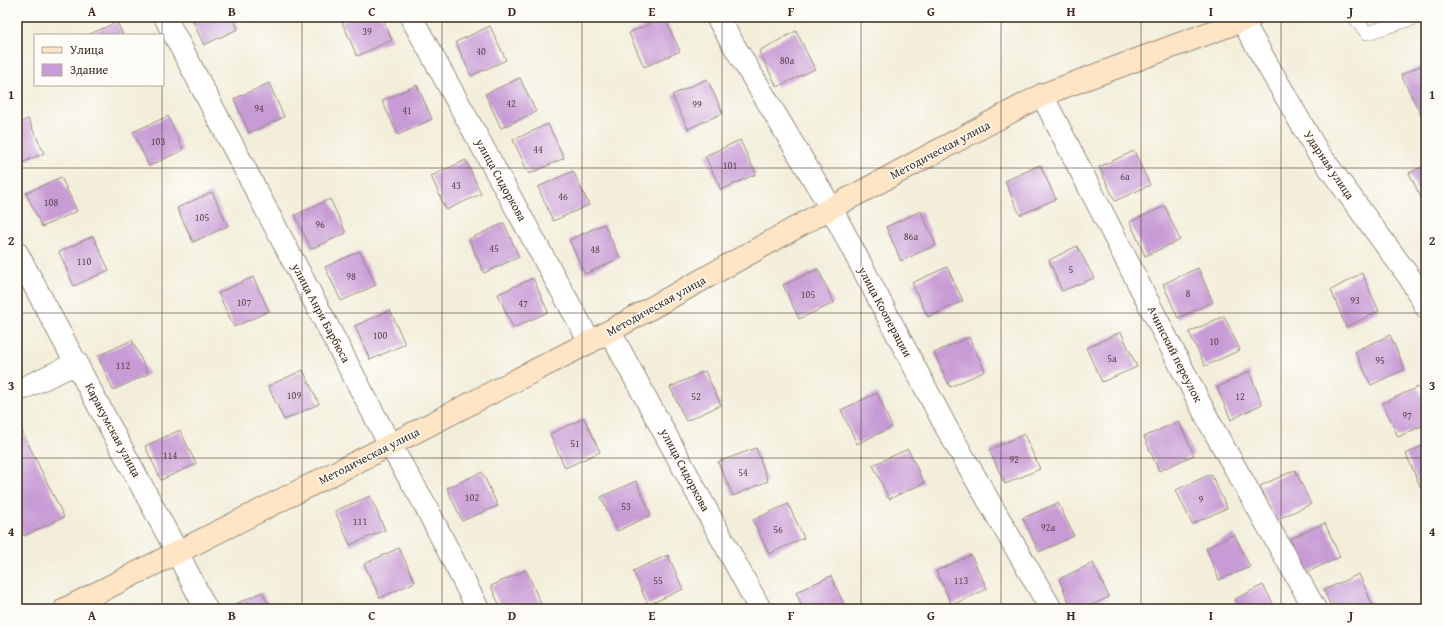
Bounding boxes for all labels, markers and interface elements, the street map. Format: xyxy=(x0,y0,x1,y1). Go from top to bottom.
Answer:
text: A xyxy=(88,2,97,21)
text: B xyxy=(228,2,236,21)
text: C xyxy=(368,2,376,21)
text: D xyxy=(508,2,516,21)
text: E xyxy=(649,2,656,21)
text: F xyxy=(788,2,795,21)
text: G xyxy=(927,2,935,21)
text: H xyxy=(1066,2,1076,21)
text: I xyxy=(1209,2,1213,21)
text: J xyxy=(1347,2,1354,21)
house number: 39 xyxy=(362,24,372,39)
legend xyxy=(34,34,164,86)
text: Улица xyxy=(70,41,104,58)
house number: 40 xyxy=(476,44,486,59)
house number: 80а xyxy=(780,53,794,68)
text: Здание xyxy=(70,61,109,78)
text: 1 xyxy=(8,85,14,104)
text: 1 xyxy=(1429,85,1435,104)
house number: 42 xyxy=(506,96,516,111)
house number: 99 xyxy=(692,97,702,112)
house number: 94 xyxy=(254,101,264,116)
house number: 41 xyxy=(402,103,412,118)
street label: Методическая улица xyxy=(887,116,993,183)
street label: Ударная улица xyxy=(1300,127,1359,203)
house number: 103 xyxy=(151,134,165,149)
street label: улица Сидоркова xyxy=(471,135,531,224)
house number: 44 xyxy=(533,142,543,157)
house number: 101 xyxy=(723,158,737,173)
house number: 6а xyxy=(1120,169,1130,184)
house number: 43 xyxy=(451,178,461,193)
house number: 46 xyxy=(558,189,568,204)
house number: 108 xyxy=(44,195,58,210)
house number: 105 xyxy=(195,210,209,225)
house number: 96 xyxy=(315,217,325,232)
house number: 86а xyxy=(904,229,918,244)
text: 2 xyxy=(8,231,15,250)
text: 2 xyxy=(1429,231,1436,250)
house number: 45 xyxy=(489,241,499,256)
house number: 48 xyxy=(590,242,600,257)
house number: 110 xyxy=(77,254,91,269)
street label: улица Анри Барбюса xyxy=(288,259,355,366)
house number: 5 xyxy=(1069,262,1074,277)
street label: улица Кооперации xyxy=(854,263,917,360)
house number: 98 xyxy=(346,269,356,284)
street label: Методическая улица xyxy=(603,271,709,340)
house number: 8 xyxy=(1186,286,1191,301)
house number: 105 xyxy=(801,287,815,302)
house number: 93 xyxy=(1350,293,1360,308)
house number: 107 xyxy=(237,295,251,310)
house number: 47 xyxy=(518,296,528,311)
street label: Ачинский переулок xyxy=(1144,303,1207,405)
house number: 100 xyxy=(373,328,387,343)
house number: 10 xyxy=(1209,334,1219,349)
house number: 5а xyxy=(1107,351,1117,366)
house number: 95 xyxy=(1375,353,1385,368)
house number: 112 xyxy=(116,358,130,373)
text: 3 xyxy=(8,376,14,395)
text: 3 xyxy=(1429,376,1435,395)
street label: Каракумская улица xyxy=(81,380,146,480)
house number: 109 xyxy=(287,388,301,403)
house number: 52 xyxy=(691,389,701,404)
house number: 12 xyxy=(1235,389,1245,404)
house number: 97 xyxy=(1402,408,1412,423)
street label: Методическая улица xyxy=(315,423,422,488)
street label: улица Сидоркова xyxy=(656,424,715,515)
house number: 51 xyxy=(570,436,580,451)
house number: 114 xyxy=(163,448,177,463)
house number: 92 xyxy=(1009,452,1019,467)
house number: 54 xyxy=(738,465,748,480)
house number: 102 xyxy=(465,490,479,505)
house number: 9 xyxy=(1199,492,1204,507)
house number: 53 xyxy=(621,499,631,514)
house number: 111 xyxy=(353,514,367,529)
house number: 92а xyxy=(1041,520,1055,535)
text: 4 xyxy=(8,522,15,541)
house number: 56 xyxy=(773,522,783,537)
text: 4 xyxy=(1429,522,1436,541)
house number: 55 xyxy=(653,573,663,588)
house number: 113 xyxy=(954,573,968,588)
text: A xyxy=(88,606,97,625)
text: B xyxy=(228,606,236,625)
text: C xyxy=(368,606,376,625)
text: D xyxy=(508,606,516,625)
text: E xyxy=(649,606,656,625)
text: F xyxy=(788,606,795,625)
text: G xyxy=(927,606,935,625)
text: H xyxy=(1066,606,1076,625)
text: I xyxy=(1209,606,1213,625)
text: J xyxy=(1347,606,1354,625)

